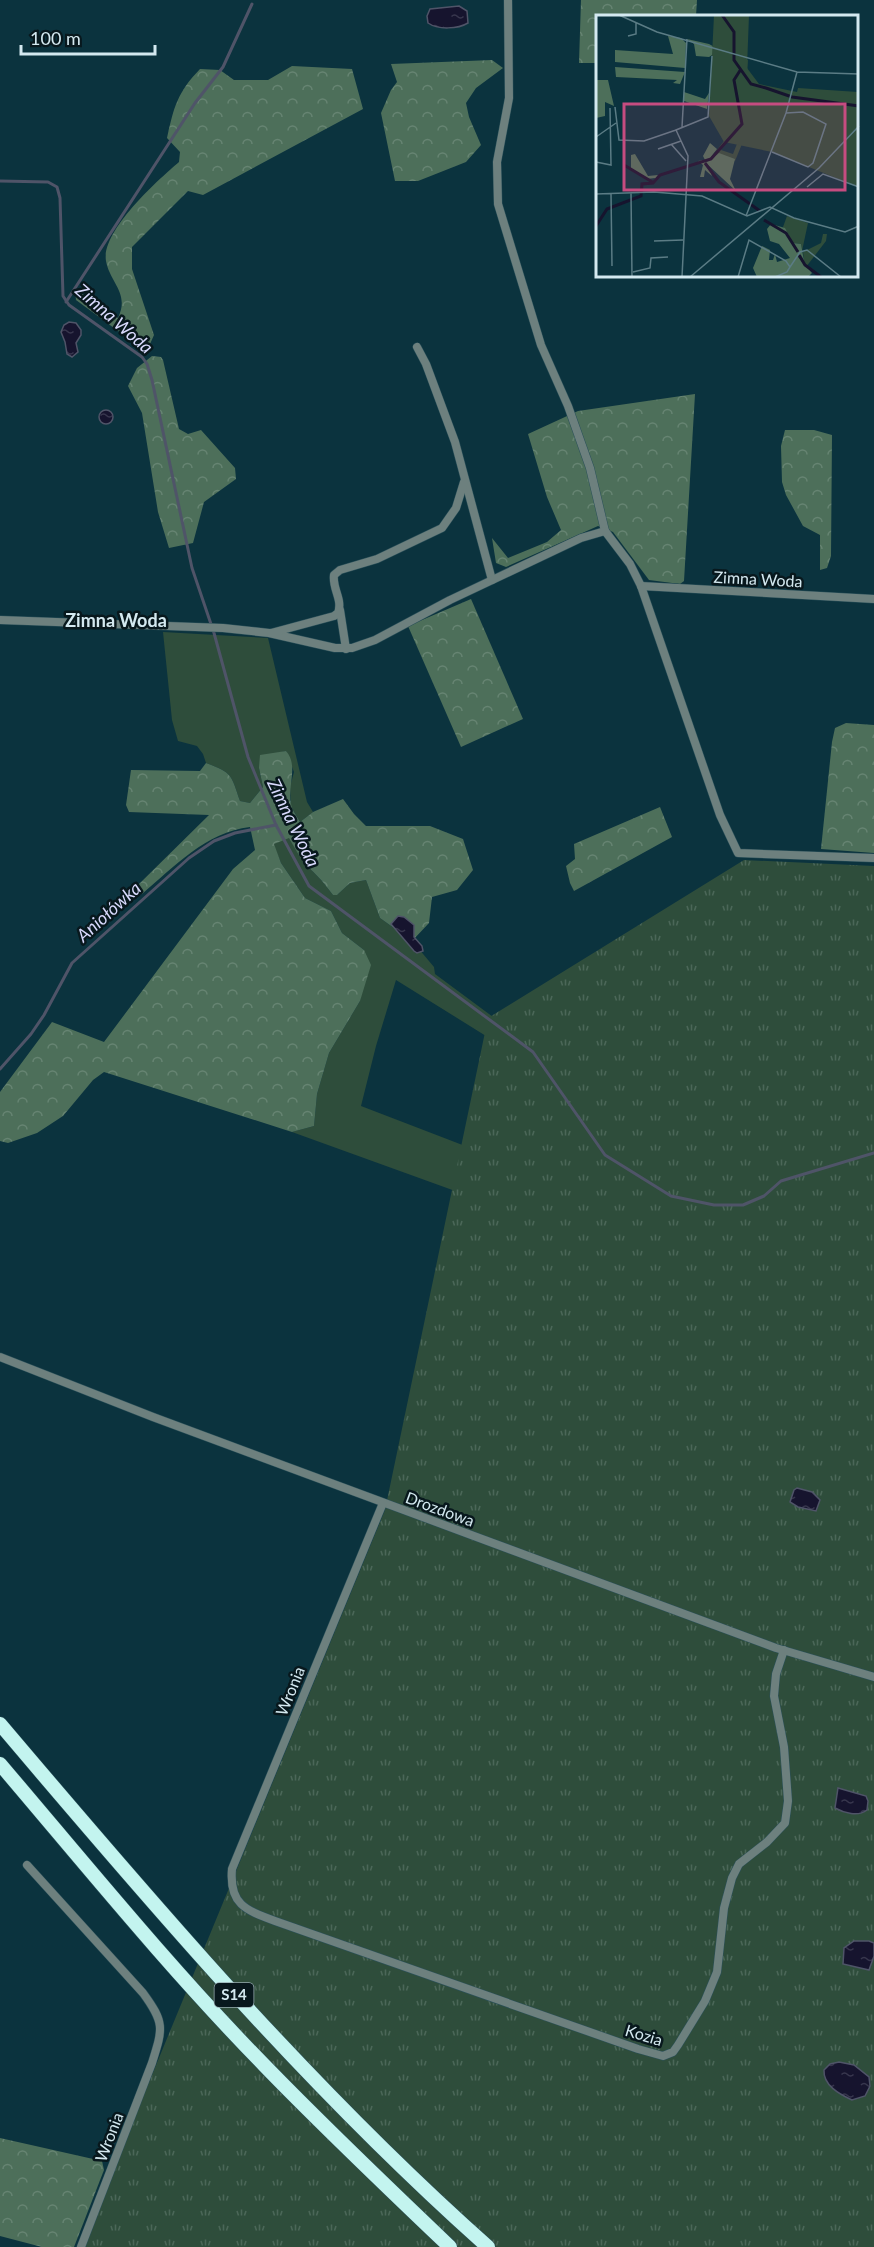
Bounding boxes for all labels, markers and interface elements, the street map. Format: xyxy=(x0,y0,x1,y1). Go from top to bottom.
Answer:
inset map xyxy=(596,15,859,278)
scale bar xyxy=(21,18,154,56)
text: 100 m xyxy=(30,27,81,49)
water label: Zimna Woda xyxy=(71,278,158,358)
street label: Zimna Woda xyxy=(713,567,803,590)
district label: Zimna Woda xyxy=(65,609,167,631)
water label: Zimna Woda xyxy=(263,774,325,870)
water label: Aniołówka xyxy=(71,877,145,947)
street label: Drozdowa xyxy=(403,1487,477,1530)
street label: Wronia xyxy=(271,1664,308,1718)
road number: S14 xyxy=(214,1983,254,2007)
street label: Kozia xyxy=(623,2020,665,2049)
street label: Wronia xyxy=(90,2110,127,2164)

